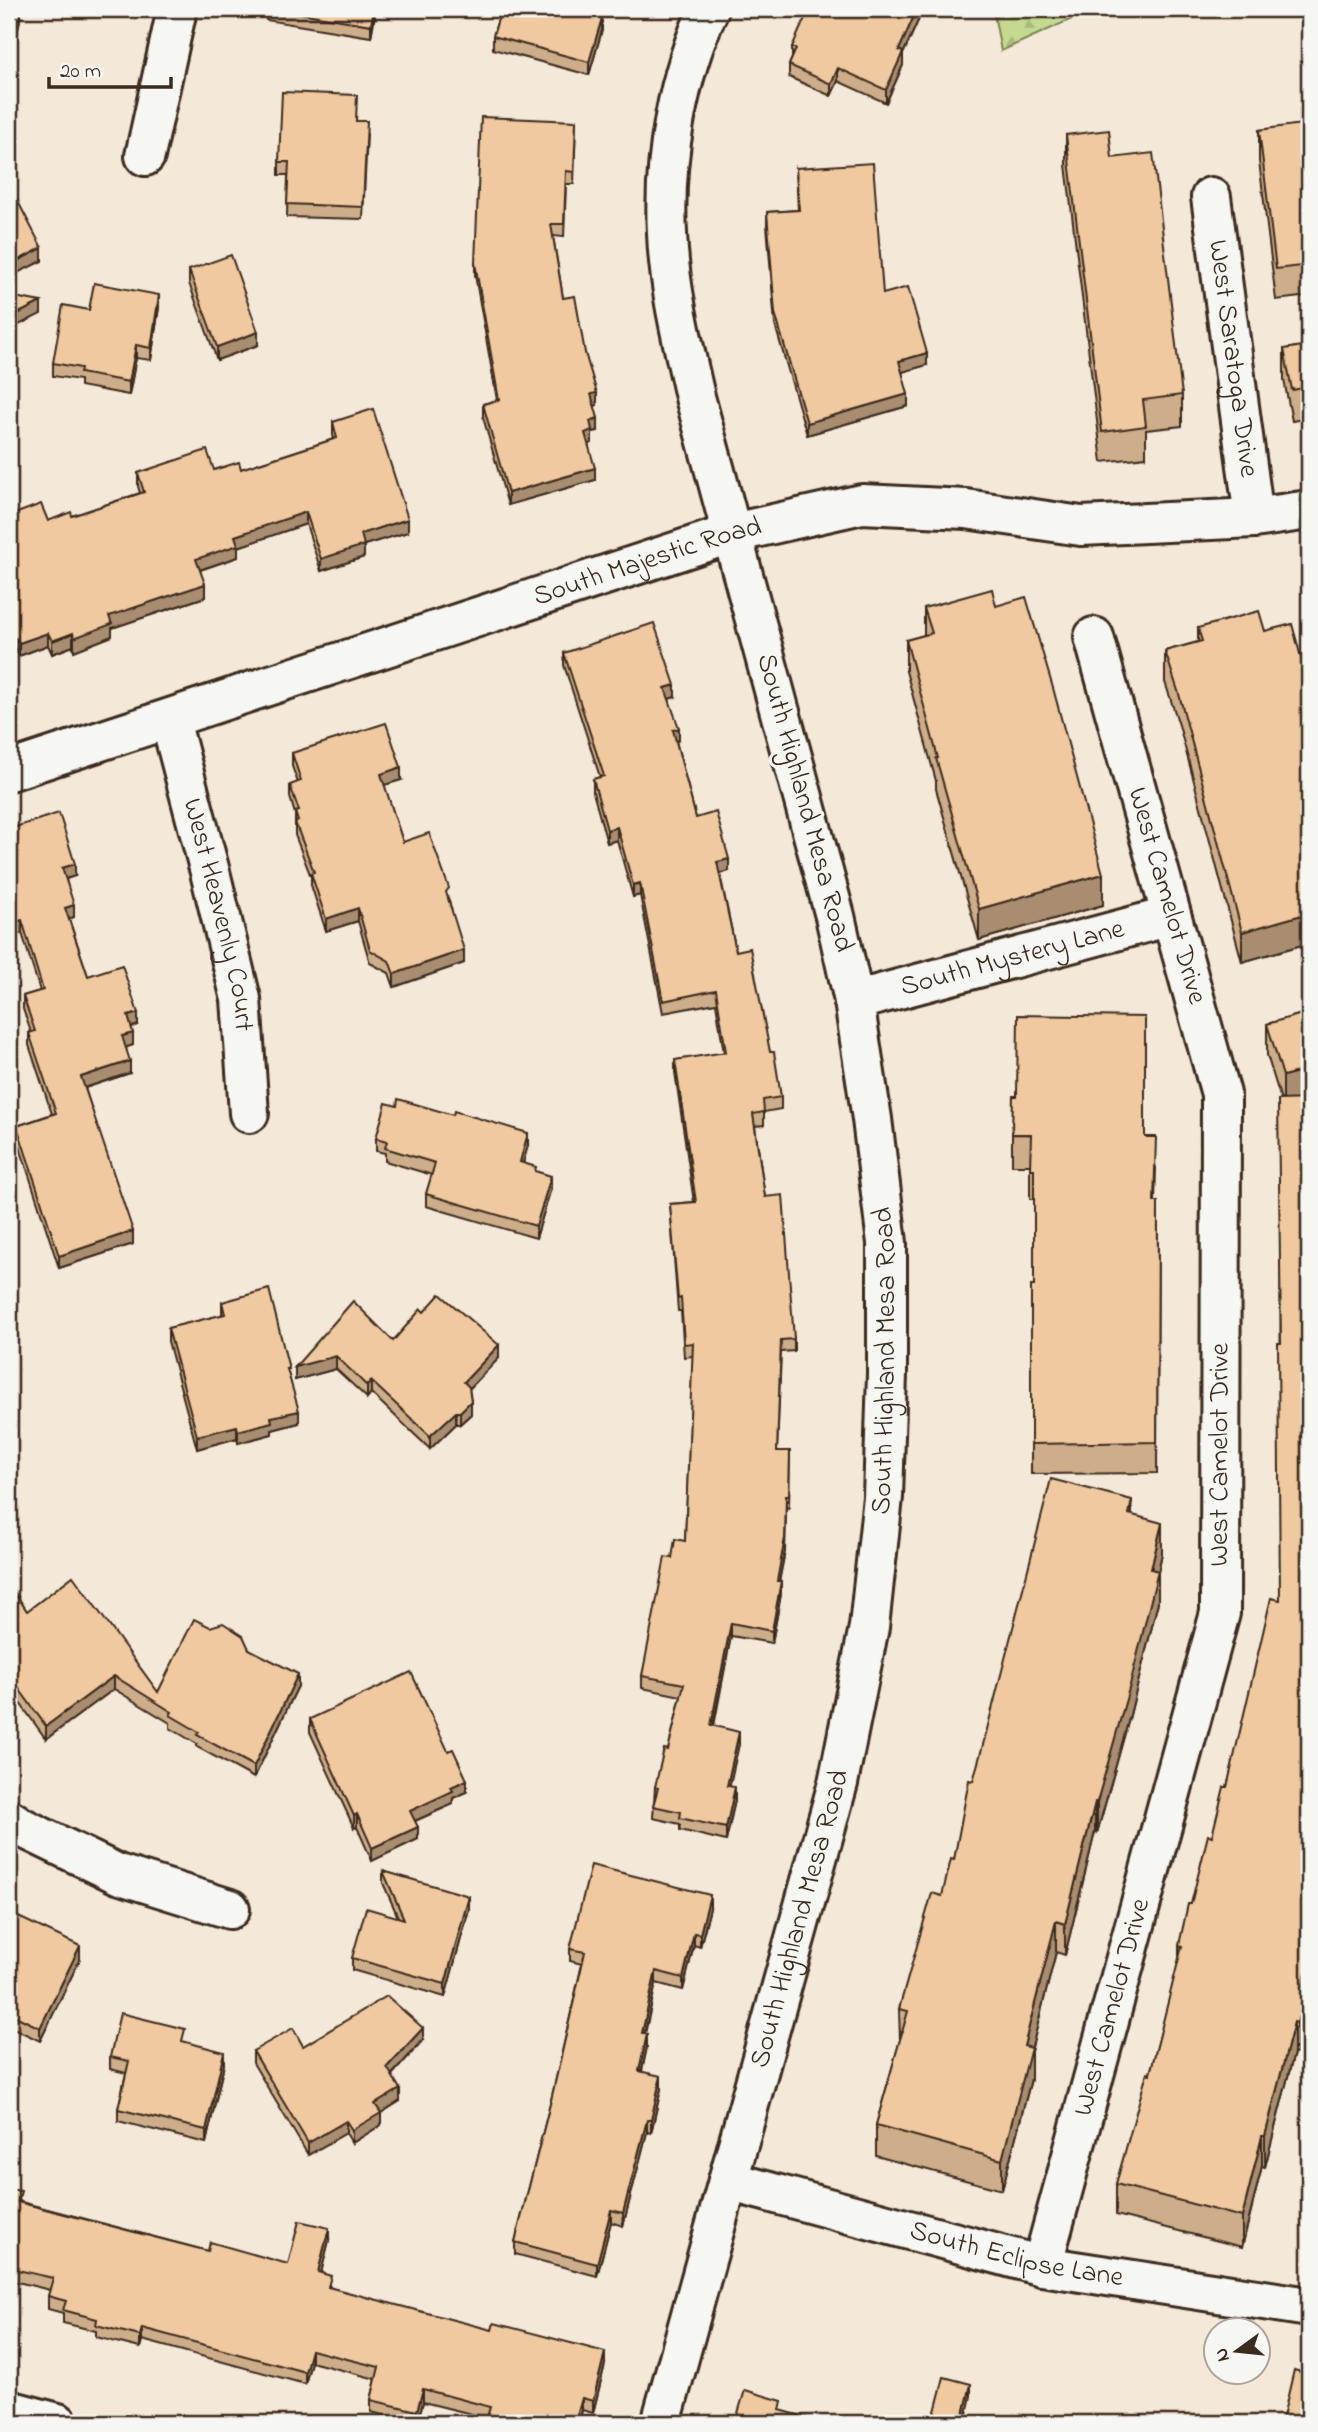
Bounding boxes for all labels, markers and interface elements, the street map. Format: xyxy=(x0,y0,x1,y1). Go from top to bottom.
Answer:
scale bar xyxy=(49,46,172,90)
text: 20 m xyxy=(60,57,101,87)
street label: West Saratoga Drive xyxy=(1196,237,1269,480)
street label: South Majestic Road xyxy=(528,507,766,618)
street label: South Highland Mesa Road xyxy=(744,649,864,957)
street label: West Camelot Drive xyxy=(1115,783,1217,1010)
street label: West Heavenly Court xyxy=(171,794,264,1033)
street label: South Mystery Lane xyxy=(896,909,1129,1008)
street label: South Highland Mesa Road xyxy=(861,1205,908,1517)
street label: West Camelot Drive xyxy=(1200,1342,1241,1567)
street label: South Highland Mesa Road xyxy=(740,1766,861,2073)
street label: West Camelot Drive xyxy=(1063,1894,1162,2121)
street label: South Eclipse Lane xyxy=(905,2211,1126,2299)
north arrow xyxy=(1202,2316,1272,2386)
text: N xyxy=(1208,2345,1238,2364)

